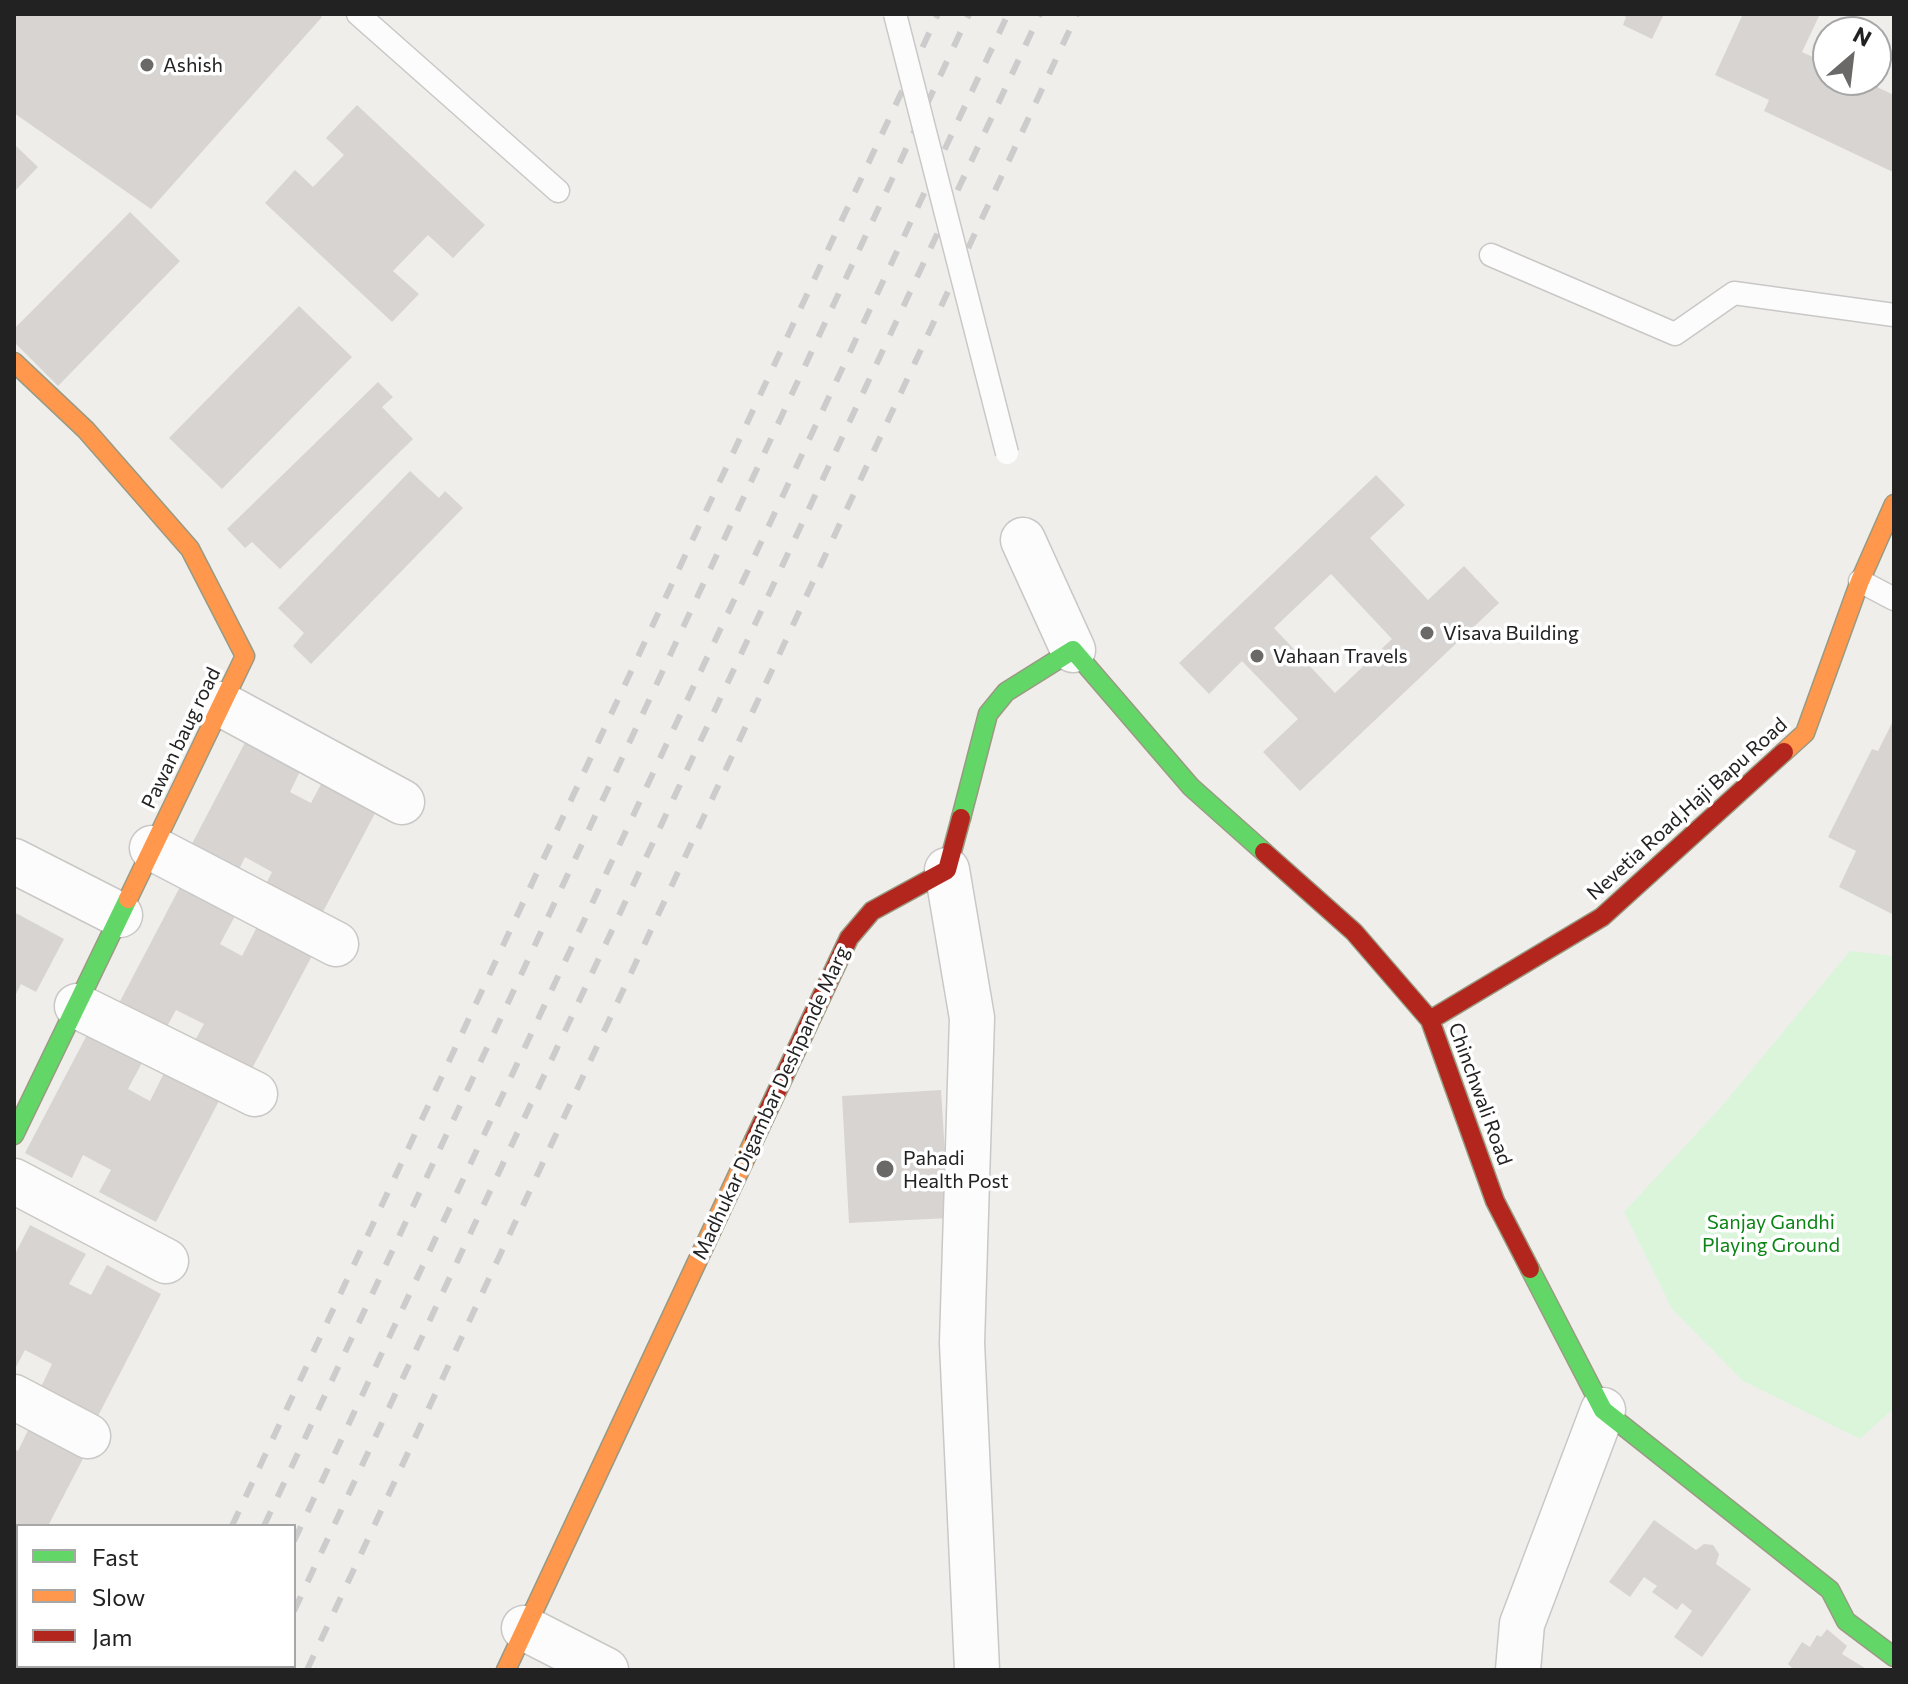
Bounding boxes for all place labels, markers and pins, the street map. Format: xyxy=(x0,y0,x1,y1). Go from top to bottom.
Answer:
place label: Ashish xyxy=(163,53,223,77)
marker: Ashish xyxy=(138,56,156,74)
place label: Visava Building xyxy=(1443,621,1579,645)
marker: Visava Building xyxy=(1418,624,1436,642)
place label: Vahaan Travels xyxy=(1273,644,1408,668)
marker: Vahaan Travels xyxy=(1248,647,1266,665)
place label: Pahadi Health Post xyxy=(903,1146,1009,1193)
marker: Pahadi Health Post xyxy=(874,1158,896,1180)

